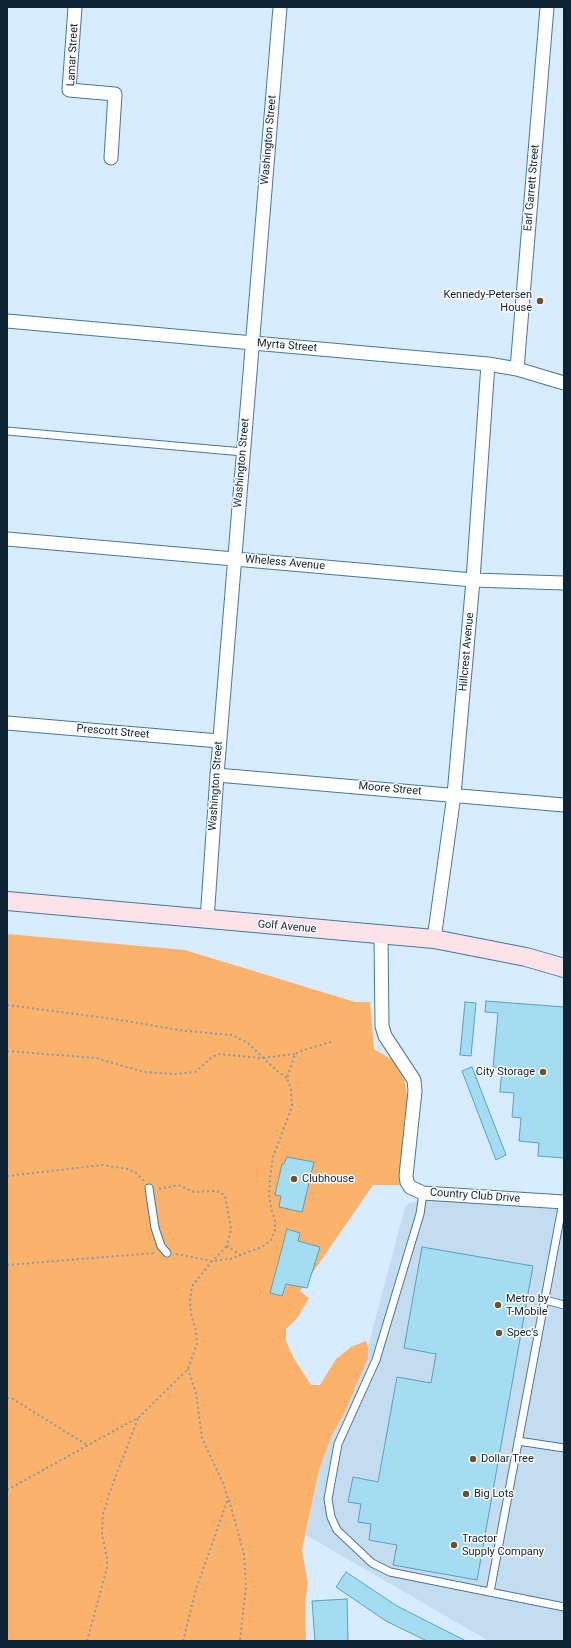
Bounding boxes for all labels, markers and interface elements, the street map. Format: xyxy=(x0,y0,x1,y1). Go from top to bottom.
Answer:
street label: Lamar Street xyxy=(65,23,81,87)
street label: Washington Street xyxy=(259,95,279,185)
street label: Earl Garrett Street xyxy=(522,144,542,232)
place label: Kennedy-Petersen House xyxy=(444,288,532,314)
marker: Kennedy-Petersen House xyxy=(535,296,545,306)
street label: Myrta Street xyxy=(256,337,318,355)
street label: Washington Street xyxy=(232,418,252,508)
street label: Wheless Avenue xyxy=(244,553,326,573)
street label: Hillcrest Avenue xyxy=(457,612,477,692)
street label: Prescott Street xyxy=(76,722,150,742)
street label: Washington Street xyxy=(206,741,226,831)
street label: Moore Street xyxy=(358,780,422,798)
street label: Golf Avenue xyxy=(257,918,317,936)
place label: City Storage xyxy=(476,1065,535,1079)
marker: City Storage xyxy=(538,1067,548,1077)
place label: Clubhouse xyxy=(302,1172,354,1186)
marker: Clubhouse xyxy=(289,1174,299,1184)
street label: Country Club Drive xyxy=(429,1186,521,1206)
place label: Metro by T-Mobile xyxy=(506,1292,549,1318)
marker: Metro by T-Mobile xyxy=(493,1300,503,1310)
place label: Spec's xyxy=(507,1326,538,1340)
marker: Spec's xyxy=(494,1328,504,1338)
place label: Dollar Tree xyxy=(481,1452,534,1466)
marker: Dollar Tree xyxy=(468,1454,478,1464)
place label: Big Lots xyxy=(474,1487,514,1501)
marker: Big Lots xyxy=(461,1489,471,1499)
place label: Tractor Supply Company xyxy=(462,1532,544,1558)
marker: Tractor Supply Company xyxy=(449,1540,459,1550)

